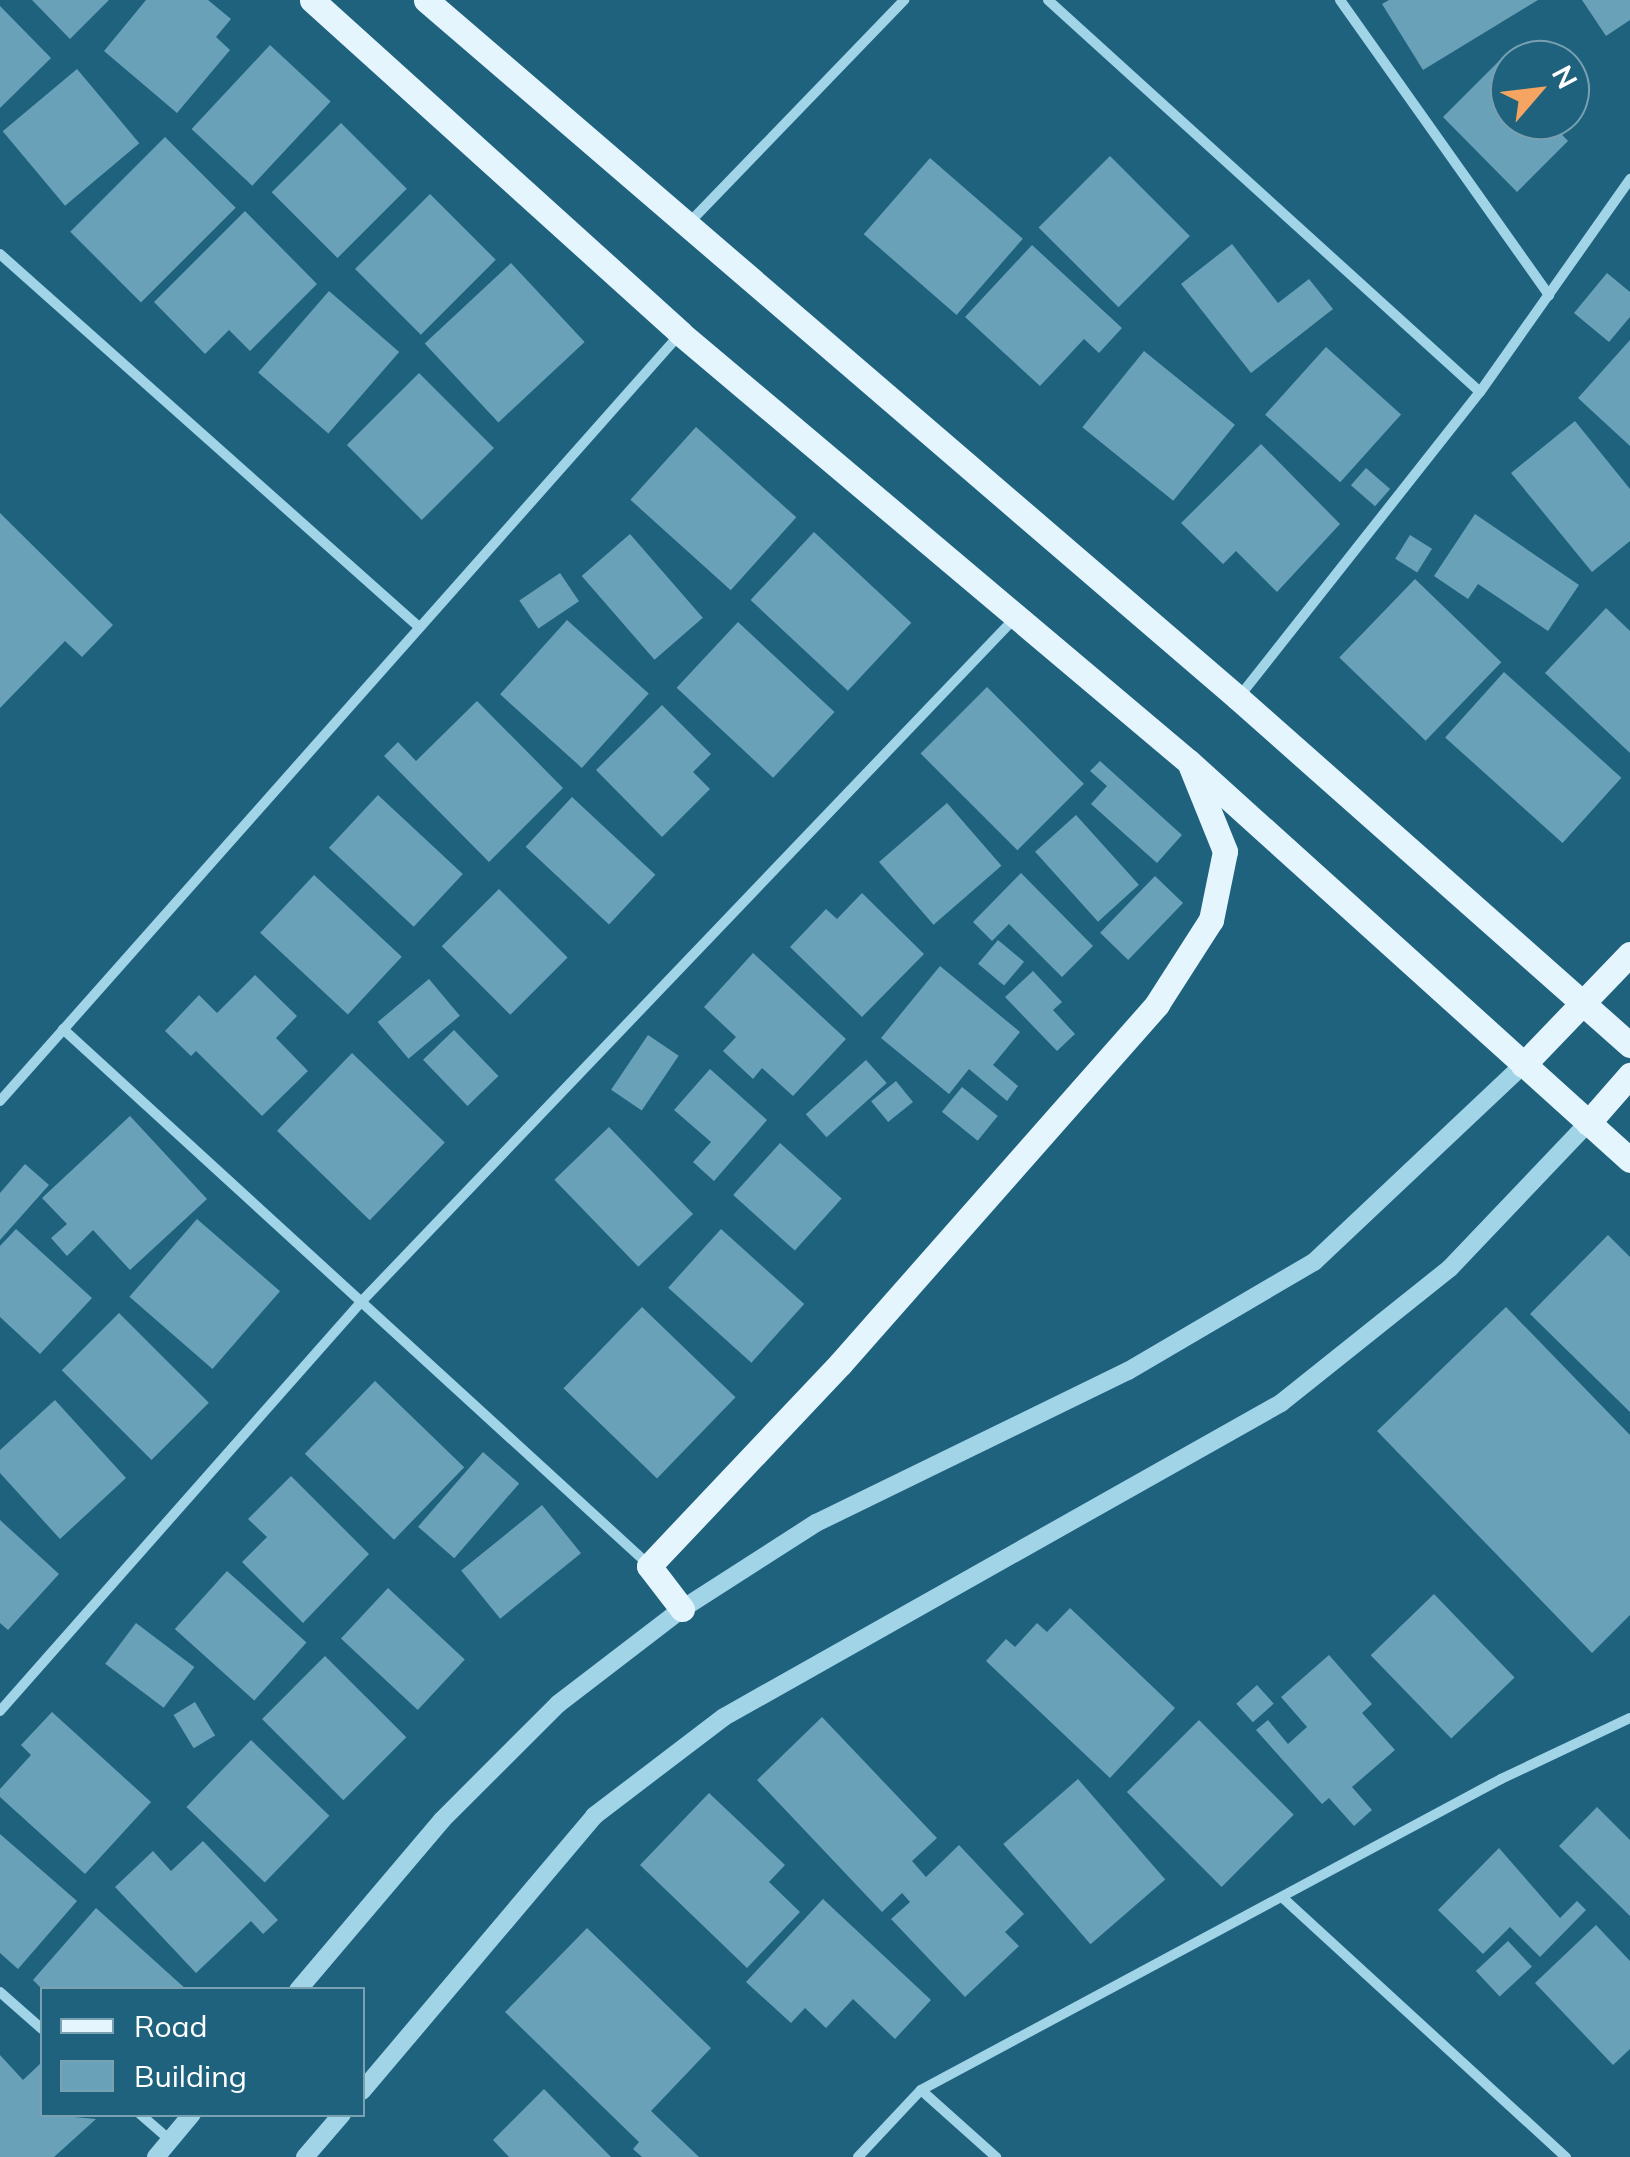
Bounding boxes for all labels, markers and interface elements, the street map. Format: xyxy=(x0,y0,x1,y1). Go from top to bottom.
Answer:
north arrow xyxy=(1490,40,1590,140)
text: N xyxy=(1545,59,1586,94)
legend xyxy=(40,1987,365,2117)
text: Road xyxy=(134,2007,208,2045)
text: Building xyxy=(134,2057,247,2095)

